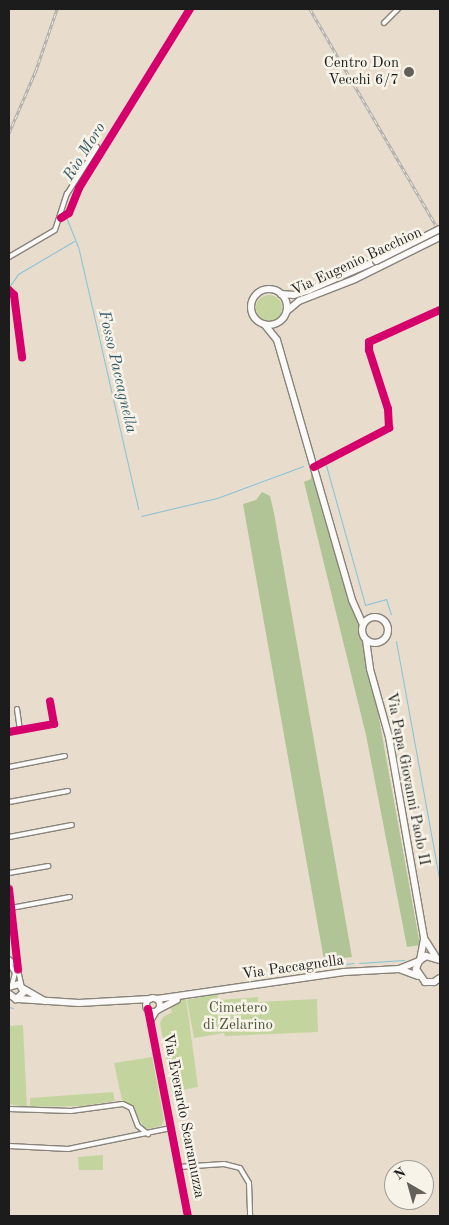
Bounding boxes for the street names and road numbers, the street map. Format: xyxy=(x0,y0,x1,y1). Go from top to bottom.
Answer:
street label: Via Eugenio Bacchion xyxy=(289,224,425,300)
street label: Via Papa Giovanni Paolo II xyxy=(381,691,433,867)
street label: Via Paccagnella xyxy=(241,952,345,984)
street label: Via Everardo Scaramuzza xyxy=(158,1032,208,1200)

